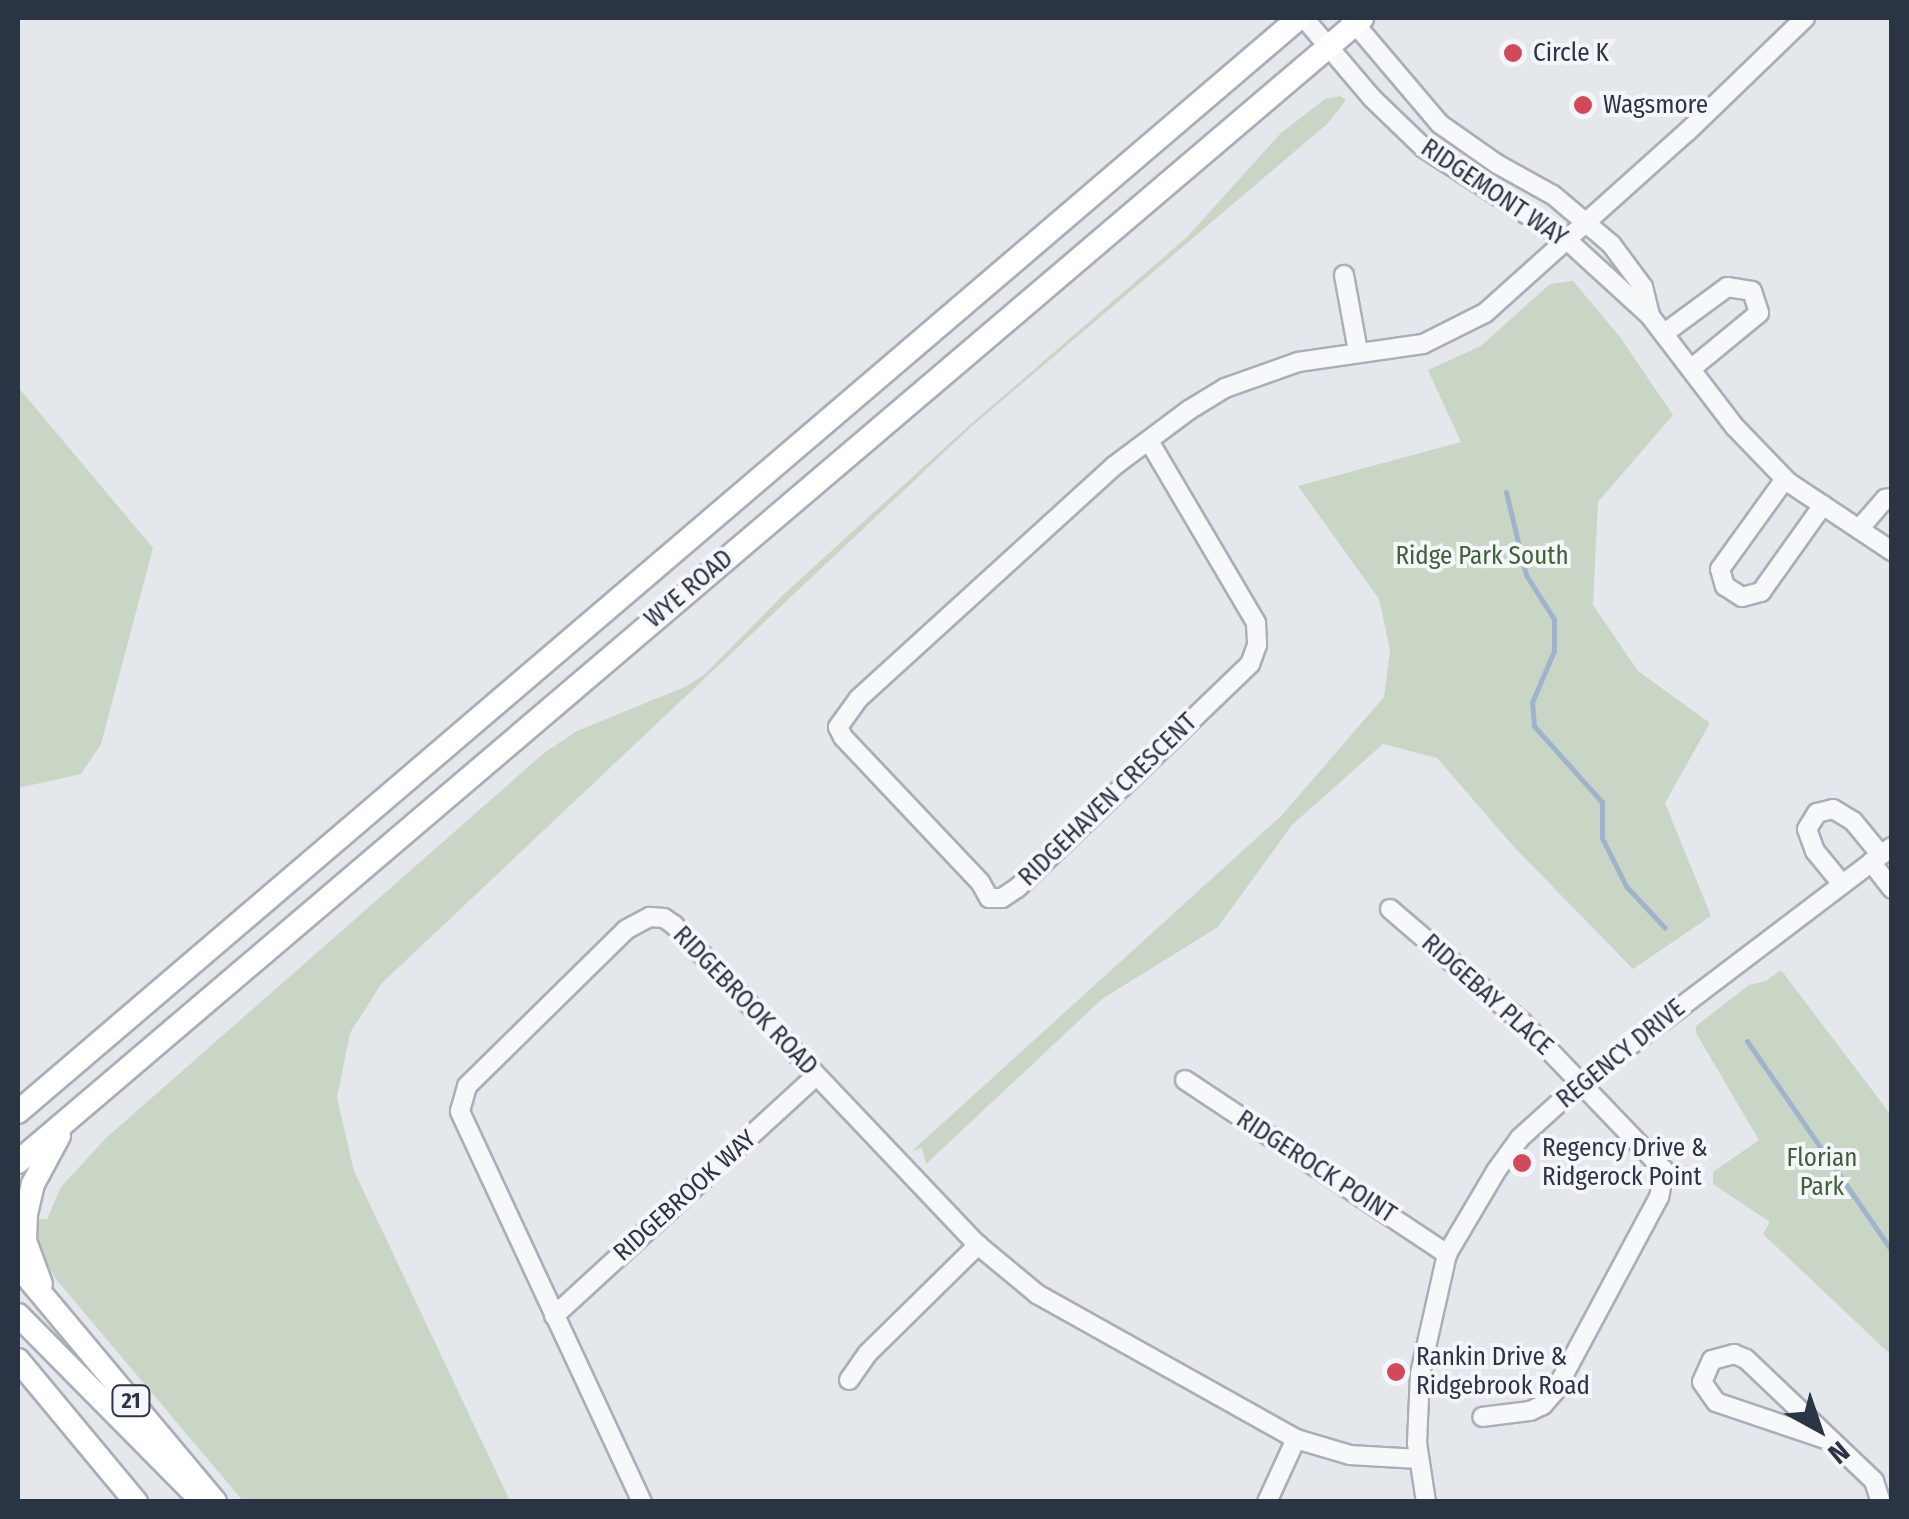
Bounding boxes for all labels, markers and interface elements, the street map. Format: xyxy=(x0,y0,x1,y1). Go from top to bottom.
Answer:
place label: Circle K xyxy=(1533,38,1609,68)
marker: Circle K xyxy=(1502,42,1524,64)
place label: Wagsmore xyxy=(1603,90,1708,120)
marker: Wagsmore xyxy=(1572,94,1594,116)
street label: RIDGEMONT WAY xyxy=(1415,133,1573,253)
park label: Ridge Park South xyxy=(1395,541,1569,571)
street label: WYE ROAD xyxy=(639,544,739,634)
street label: RIDGEHAVEN CRESCENT xyxy=(1013,707,1203,893)
street label: RIDGEBROOK ROAD xyxy=(667,920,823,1082)
street label: RIDGEBAY PLACE xyxy=(1415,928,1559,1062)
street label: REGENCY DRIVE xyxy=(1551,993,1691,1115)
street label: RIDGEROCK POINT xyxy=(1231,1104,1401,1230)
street label: RIDGEBROOK WAY xyxy=(608,1124,762,1268)
place label: Regency Drive & Ridgerock Point xyxy=(1542,1134,1708,1193)
park label: Florian Park xyxy=(1787,1144,1857,1203)
marker: Regency Drive & Ridgerock Point xyxy=(1511,1152,1533,1174)
place label: Rankin Drive & Ridgebrook Road xyxy=(1416,1343,1590,1402)
marker: Rankin Drive & Ridgebrook Road xyxy=(1385,1361,1407,1383)
north arrow xyxy=(1769,1379,1869,1479)
road number: 21 xyxy=(111,1384,151,1418)
text: N xyxy=(1822,1434,1856,1470)

